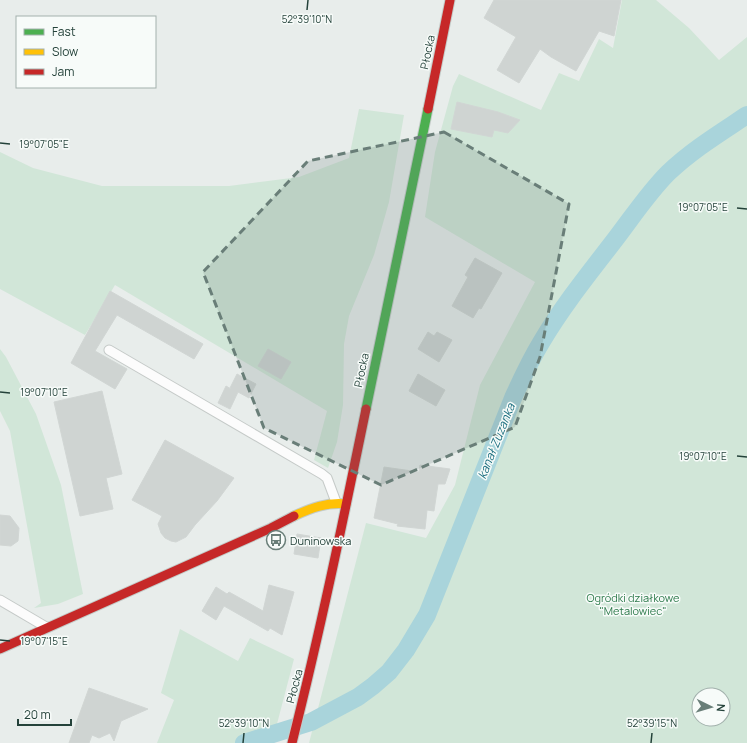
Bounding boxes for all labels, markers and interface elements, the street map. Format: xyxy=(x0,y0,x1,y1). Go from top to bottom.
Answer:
text: 52°39'10"N xyxy=(282,12,332,26)
legend xyxy=(16,16,156,88)
text: Fast xyxy=(52,23,76,40)
street label: Płocka xyxy=(416,33,438,71)
text: Slow xyxy=(52,43,78,60)
text: Jam xyxy=(52,63,74,80)
text: 19°07'05"E xyxy=(19,137,69,151)
text: 19°07'05"E xyxy=(678,200,728,214)
street label: Płocka xyxy=(350,351,372,389)
text: 19°07'10"E xyxy=(20,385,68,399)
water label: kanał Zuzanka xyxy=(473,399,519,481)
text: 19°07'10"E xyxy=(679,449,727,463)
bus stop icon: Duninowska xyxy=(265,529,287,551)
place label: Duninowska xyxy=(290,533,351,548)
park label: Ogródki działkowe "Metalowiec" xyxy=(586,590,680,618)
text: 19°07'15"E xyxy=(20,634,68,648)
street label: Płocka xyxy=(282,667,306,705)
north arrow xyxy=(691,687,731,727)
scale bar xyxy=(18,701,71,727)
text: N xyxy=(714,703,729,713)
text: 20 m xyxy=(24,706,51,723)
text: 52°39'10"N xyxy=(219,716,269,730)
text: 52°39'15"N xyxy=(627,716,677,730)

